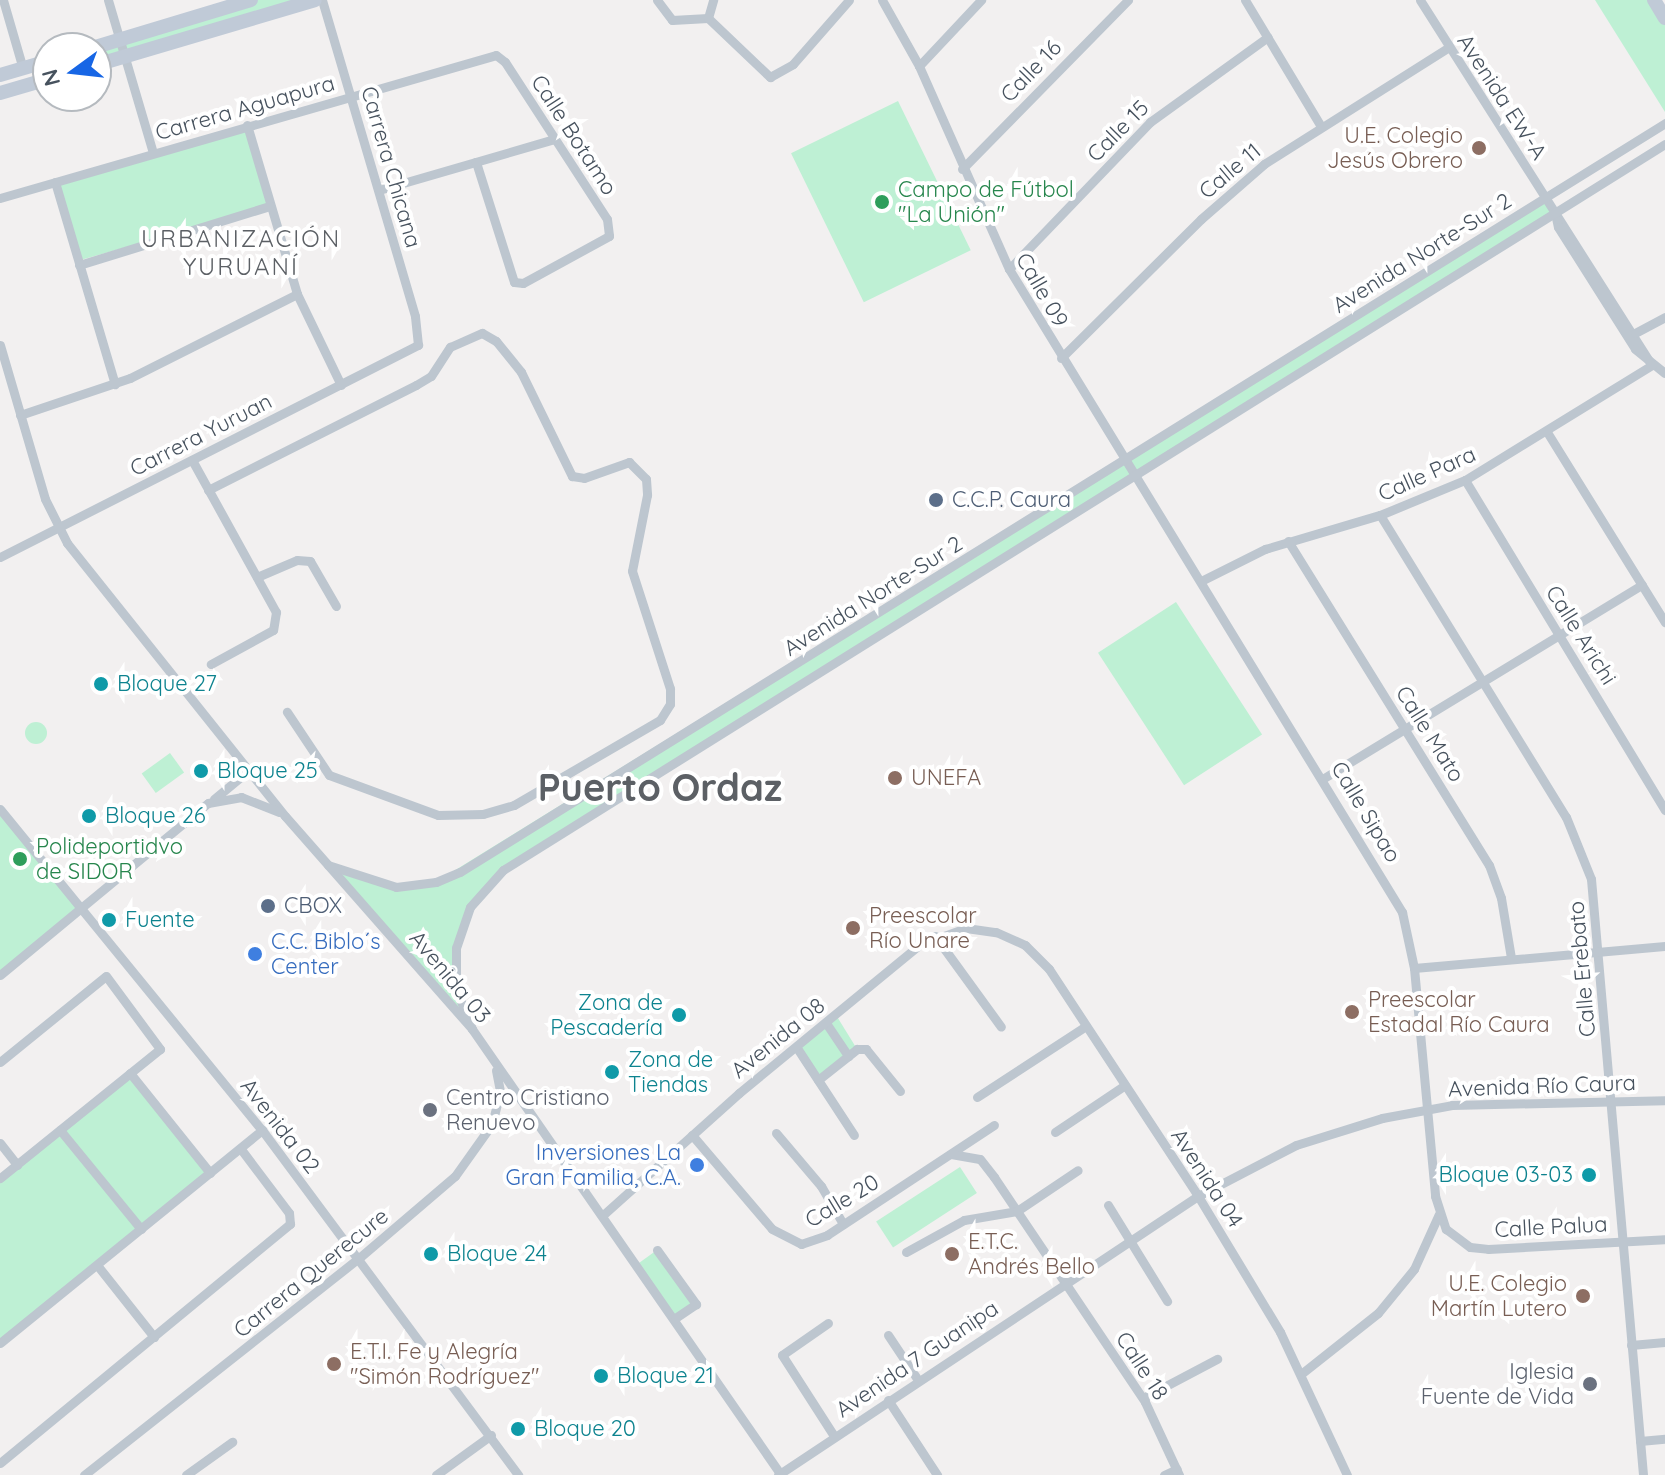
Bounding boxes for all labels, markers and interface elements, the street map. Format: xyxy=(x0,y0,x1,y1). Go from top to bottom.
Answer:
street label: Avenida EW-A xyxy=(1452,29,1552,165)
north arrow xyxy=(32,32,112,112)
street label: Calle 16 xyxy=(995,34,1067,108)
text: N xyxy=(35,66,66,89)
street label: Carrera Aguapura xyxy=(152,70,338,146)
street label: Calle Botamo xyxy=(525,70,623,200)
street label: Carrera Chicana xyxy=(355,83,427,251)
street label: Calle 15 xyxy=(1082,95,1154,167)
place label: U.E. Colegio Jesús Obrero xyxy=(1327,122,1463,174)
street label: Calle 11 xyxy=(1194,138,1266,204)
marker: U.E. Colegio Jesús Obrero xyxy=(1470,139,1488,157)
place label: Campo de Fútbol "La Unión" xyxy=(898,176,1074,228)
street label: Avenida Norte-Sur 2 xyxy=(1328,187,1516,319)
marker: Campo de Fútbol "La Unión" xyxy=(873,193,891,211)
district label: URBANIZACIÓN YURUANÍ xyxy=(141,225,341,281)
street label: Calle 09 xyxy=(1010,248,1074,332)
street label: Carrera Yuruan xyxy=(126,388,276,482)
street label: Calle Para xyxy=(1374,441,1480,507)
place label: C.C.P. Caura xyxy=(952,487,1071,513)
marker: C.C.P. Caura xyxy=(927,491,945,509)
street label: Avenida Norte-Sur 2 xyxy=(779,530,967,662)
street label: Calle Arichi xyxy=(1540,580,1622,690)
place label: Bloque 27 xyxy=(117,671,217,697)
marker: Bloque 27 xyxy=(92,675,110,693)
street label: Calle Mato xyxy=(1390,681,1470,787)
street label: Calle Sipao xyxy=(1326,757,1406,867)
place label: Bloque 25 xyxy=(217,758,318,784)
marker: Bloque 25 xyxy=(192,762,210,780)
district label: Puerto Ordaz xyxy=(538,765,782,811)
place label: UNEFA xyxy=(911,765,981,791)
marker: UNEFA xyxy=(886,769,904,787)
place label: Bloque 26 xyxy=(105,803,206,829)
marker: Bloque 26 xyxy=(80,807,98,825)
place label: Polideportidvo de SIDOR xyxy=(36,833,183,884)
marker: Polideportidvo de SIDOR xyxy=(11,850,29,868)
place label: CBOX xyxy=(284,893,342,919)
marker: CBOX xyxy=(259,897,277,915)
street label: Calle Erebato xyxy=(1563,900,1601,1038)
place label: Preescolar Río Unare xyxy=(869,902,977,954)
place label: Fuente xyxy=(125,907,195,933)
marker: Fuente xyxy=(100,911,118,929)
marker: Preescolar Río Unare xyxy=(844,919,862,937)
street label: Avenida 03 xyxy=(404,926,496,1028)
place label: C.C. Biblo´s Center xyxy=(271,928,381,980)
marker: C.C. Biblo´s Center xyxy=(246,945,264,963)
place label: Preescolar Estadal Río Caura xyxy=(1368,986,1550,1038)
place label: Zona de Pescadería xyxy=(550,989,663,1040)
street label: Avenida 08 xyxy=(726,992,830,1084)
marker: Preescolar Estadal Río Caura xyxy=(1343,1003,1361,1021)
marker: Zona de Pescadería xyxy=(670,1006,688,1024)
place label: Zona de Tiendas xyxy=(628,1046,713,1098)
marker: Zona de Tiendas xyxy=(603,1063,621,1081)
street label: Avenida Río Caura xyxy=(1448,1070,1636,1102)
street label: Avenida 02 xyxy=(235,1073,325,1179)
place label: Centro Cristiano Renuevo xyxy=(446,1084,610,1136)
marker: Centro Cristiano Renuevo xyxy=(421,1101,439,1119)
street label: Avenida 04 xyxy=(1165,1124,1249,1232)
place label: Inversiones La Gran Familia, C.A. xyxy=(505,1139,681,1190)
marker: Inversiones La Gran Familia, C.A. xyxy=(688,1156,706,1174)
place label: Bloque 03-03 xyxy=(1439,1162,1573,1188)
marker: Bloque 03-03 xyxy=(1580,1166,1598,1184)
street label: Calle 20 xyxy=(800,1169,884,1233)
street label: Carrera Querecure xyxy=(229,1203,393,1343)
street label: Calle Palua xyxy=(1494,1211,1608,1243)
place label: E.T.C. Andrés Bello xyxy=(968,1228,1095,1280)
place label: Bloque 24 xyxy=(447,1241,547,1267)
marker: Bloque 24 xyxy=(422,1245,440,1263)
marker: E.T.C. Andrés Bello xyxy=(943,1245,961,1263)
place label: U.E. Colegio Martín Lutero xyxy=(1431,1270,1567,1322)
marker: U.E. Colegio Martín Lutero xyxy=(1574,1287,1592,1305)
street label: Avenida 7 Guanipa xyxy=(831,1295,1003,1423)
street label: Calle 18 xyxy=(1110,1327,1174,1405)
place label: E.T.I. Fe y Alegría "Simón Rodríguez" xyxy=(350,1338,539,1390)
marker: E.T.I. Fe y Alegría "Simón Rodríguez" xyxy=(325,1355,343,1373)
place label: Iglesia Fuente de Vida xyxy=(1421,1358,1574,1410)
place label: Bloque 21 xyxy=(617,1363,714,1389)
marker: Bloque 21 xyxy=(592,1367,610,1385)
marker: Iglesia Fuente de Vida xyxy=(1581,1375,1599,1393)
place label: Bloque 20 xyxy=(534,1416,636,1442)
marker: Bloque 20 xyxy=(509,1420,527,1438)

